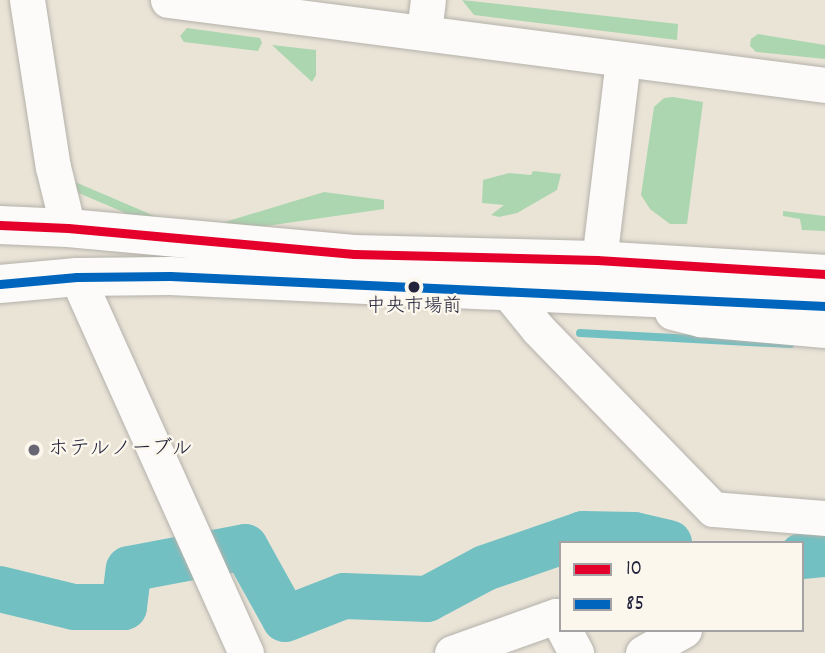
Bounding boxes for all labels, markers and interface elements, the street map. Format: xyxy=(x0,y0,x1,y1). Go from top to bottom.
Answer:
marker: 中央市場前 xyxy=(407,280,421,294)
place label: 中央市場前 xyxy=(367,297,461,319)
place label: ホテルノーブル xyxy=(48,437,195,463)
marker: ホテルノーブル xyxy=(26,442,42,458)
legend xyxy=(559,541,804,632)
text: 10 xyxy=(626,555,642,585)
text: 85 xyxy=(626,590,644,620)

